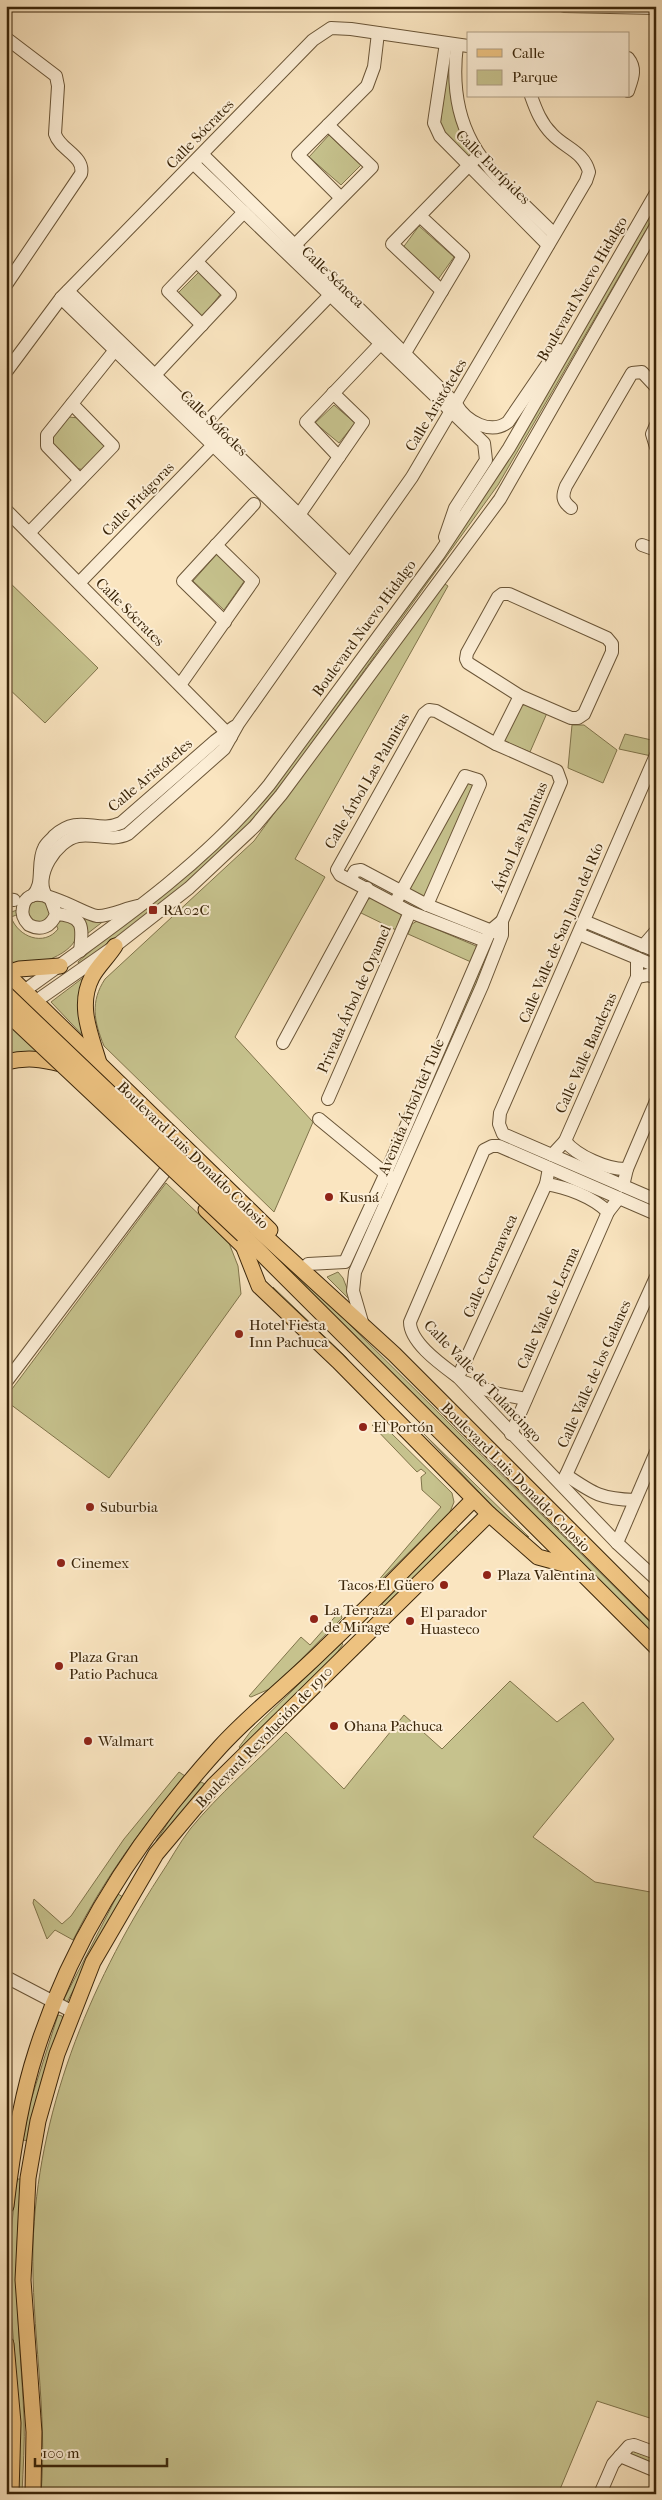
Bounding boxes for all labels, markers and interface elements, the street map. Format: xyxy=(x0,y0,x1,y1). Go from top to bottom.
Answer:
legend xyxy=(467,32,630,98)
text: Calle xyxy=(512,44,545,62)
text: Parque xyxy=(512,68,558,86)
street label: Calle Sócrates xyxy=(162,95,238,172)
street label: Calle Eurípides xyxy=(452,126,534,208)
street label: Boulevard Nuevo Hidalgo xyxy=(533,213,631,365)
street label: Calle Séneca xyxy=(298,243,369,312)
street label: Calle Aristóteles xyxy=(401,355,471,454)
street label: Calle Sófocles xyxy=(176,386,252,460)
street label: Calle Pitágoras xyxy=(98,458,178,540)
street label: Boulevard Nuevo Hidalgo xyxy=(308,556,420,700)
street label: Calle Sócrates xyxy=(92,574,168,650)
street label: Calle Árbol Las Palmitas xyxy=(321,709,414,852)
street label: Calle Aristóteles xyxy=(104,734,196,815)
street label: Árbol Las Palmitas xyxy=(488,779,552,896)
street label: Calle Valle de San Juan del Río xyxy=(515,840,607,1026)
place label: RA02C xyxy=(163,901,210,919)
marker: RA02C xyxy=(147,904,159,916)
street label: Privada Árbol de Oyamel xyxy=(313,922,395,1076)
street label: Calle Valle Banderas xyxy=(551,989,621,1116)
street label: Avenida Árbol del Tule xyxy=(374,1035,448,1179)
street label: Boulevard Luis Donaldo Colosio xyxy=(113,1078,273,1233)
place label: Kusná xyxy=(339,1188,380,1206)
marker: Kusná xyxy=(323,1191,335,1203)
street label: Calle Cuernavaca xyxy=(459,1210,521,1321)
street label: Calle Valle de Lerma xyxy=(513,1243,583,1372)
street label: Calle Valle de los Galanes xyxy=(553,1297,635,1451)
place label: Hotel Fiesta Inn Pachuca xyxy=(249,1316,329,1351)
street label: Calle Valle de Tulancingo xyxy=(420,1316,546,1446)
marker: Hotel Fiesta Inn Pachuca xyxy=(233,1328,245,1340)
street label: Boulevard Luis Donaldo Colosio xyxy=(438,1399,595,1556)
place label: El Portón xyxy=(373,1418,434,1436)
marker: El Portón xyxy=(357,1421,369,1433)
place label: Suburbia xyxy=(100,1498,159,1516)
marker: Suburbia xyxy=(84,1501,96,1513)
place label: Cinemex xyxy=(71,1554,129,1572)
marker: Cinemex xyxy=(55,1557,67,1569)
place label: Plaza Valentina xyxy=(497,1566,596,1584)
marker: Plaza Valentina xyxy=(481,1569,493,1581)
place label: Tacos El Güero xyxy=(338,1576,434,1594)
marker: Tacos El Güero xyxy=(438,1579,450,1591)
place label: La Terraza de Mirage xyxy=(324,1601,394,1636)
place label: El parador Huasteco xyxy=(420,1603,488,1638)
marker: La Terraza de Mirage xyxy=(308,1613,320,1625)
marker: El parador Huasteco xyxy=(404,1615,416,1627)
place label: Plaza Gran Patio Pachuca xyxy=(69,1648,159,1683)
marker: Plaza Gran Patio Pachuca xyxy=(53,1660,65,1672)
street label: Boulevard Revolución de 1910 xyxy=(192,1662,336,1812)
place label: Ohana Pachuca xyxy=(344,1717,444,1735)
marker: Ohana Pachuca xyxy=(328,1720,340,1732)
place label: Walmart xyxy=(97,1732,155,1750)
marker: Walmart xyxy=(82,1735,94,1747)
scale bar xyxy=(35,2435,168,2467)
text: 100 m xyxy=(42,2444,80,2462)

